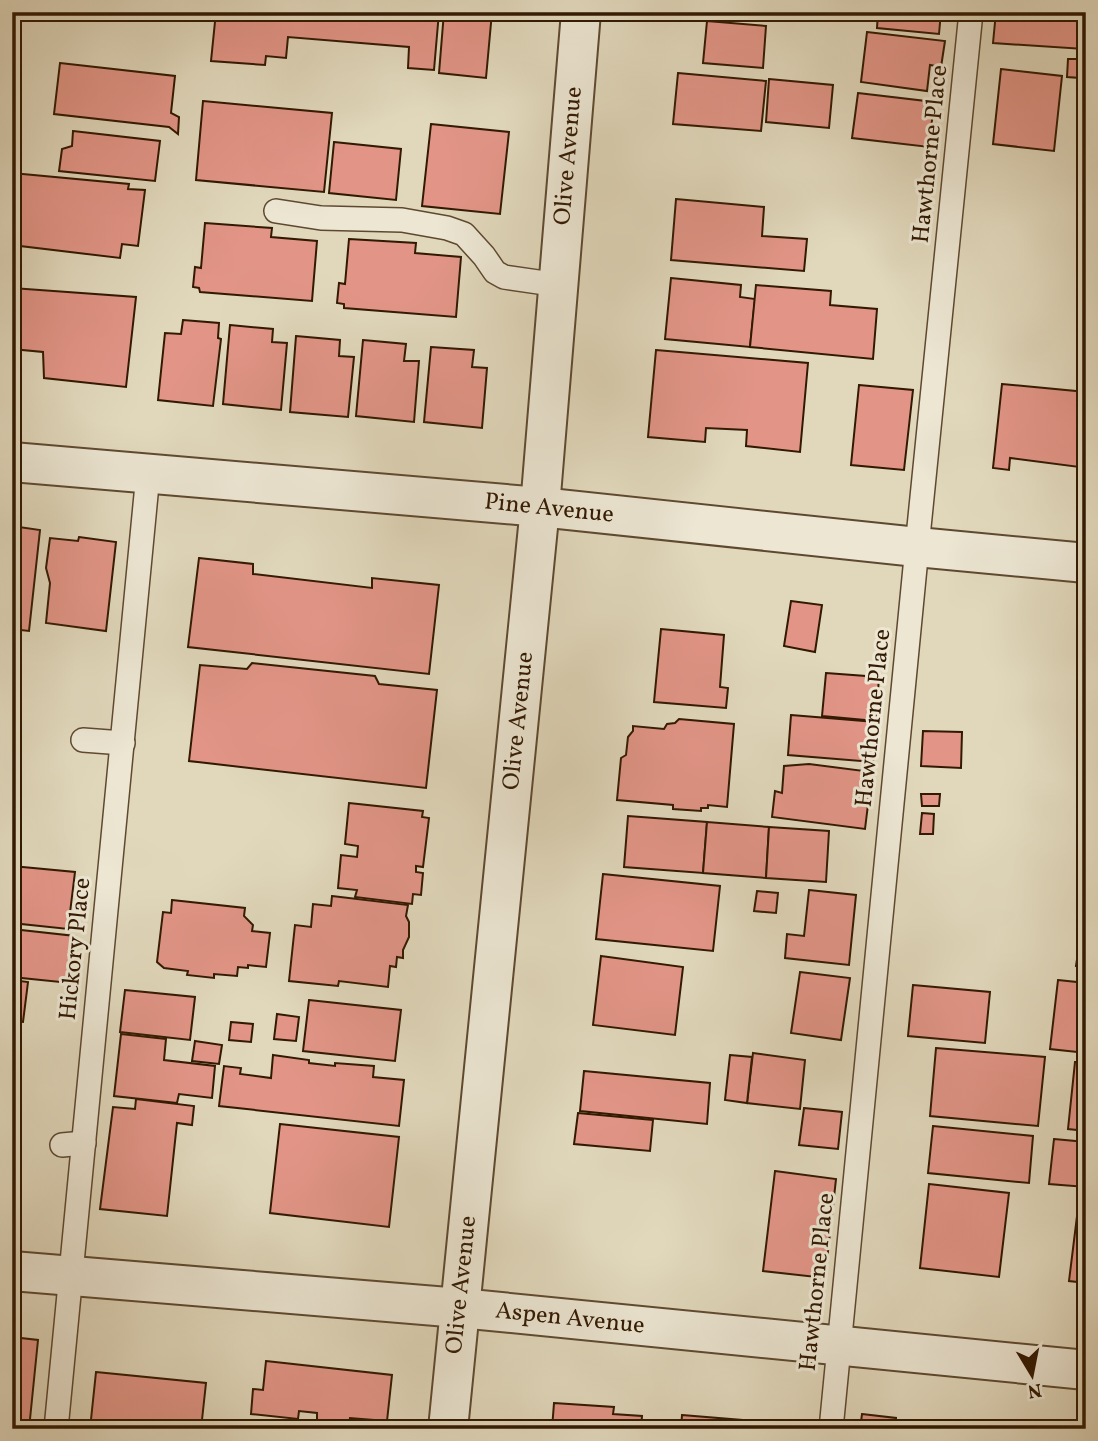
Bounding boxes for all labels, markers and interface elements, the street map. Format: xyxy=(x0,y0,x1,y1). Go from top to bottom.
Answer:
street label: Hawthorne Place xyxy=(905,63,957,245)
street label: Olive Avenue xyxy=(546,85,592,227)
street label: Pine Avenue xyxy=(482,485,616,533)
street label: Hawthorne Place xyxy=(848,627,900,809)
street label: Olive Avenue xyxy=(495,650,543,792)
street label: Hickory Place xyxy=(52,876,100,1022)
street label: Hawthorne Place xyxy=(792,1191,844,1373)
street label: Olive Avenue xyxy=(438,1214,486,1356)
street label: Aspen Avenue xyxy=(494,1294,646,1344)
north arrow xyxy=(996,1340,1066,1410)
text: N xyxy=(1025,1376,1044,1404)

